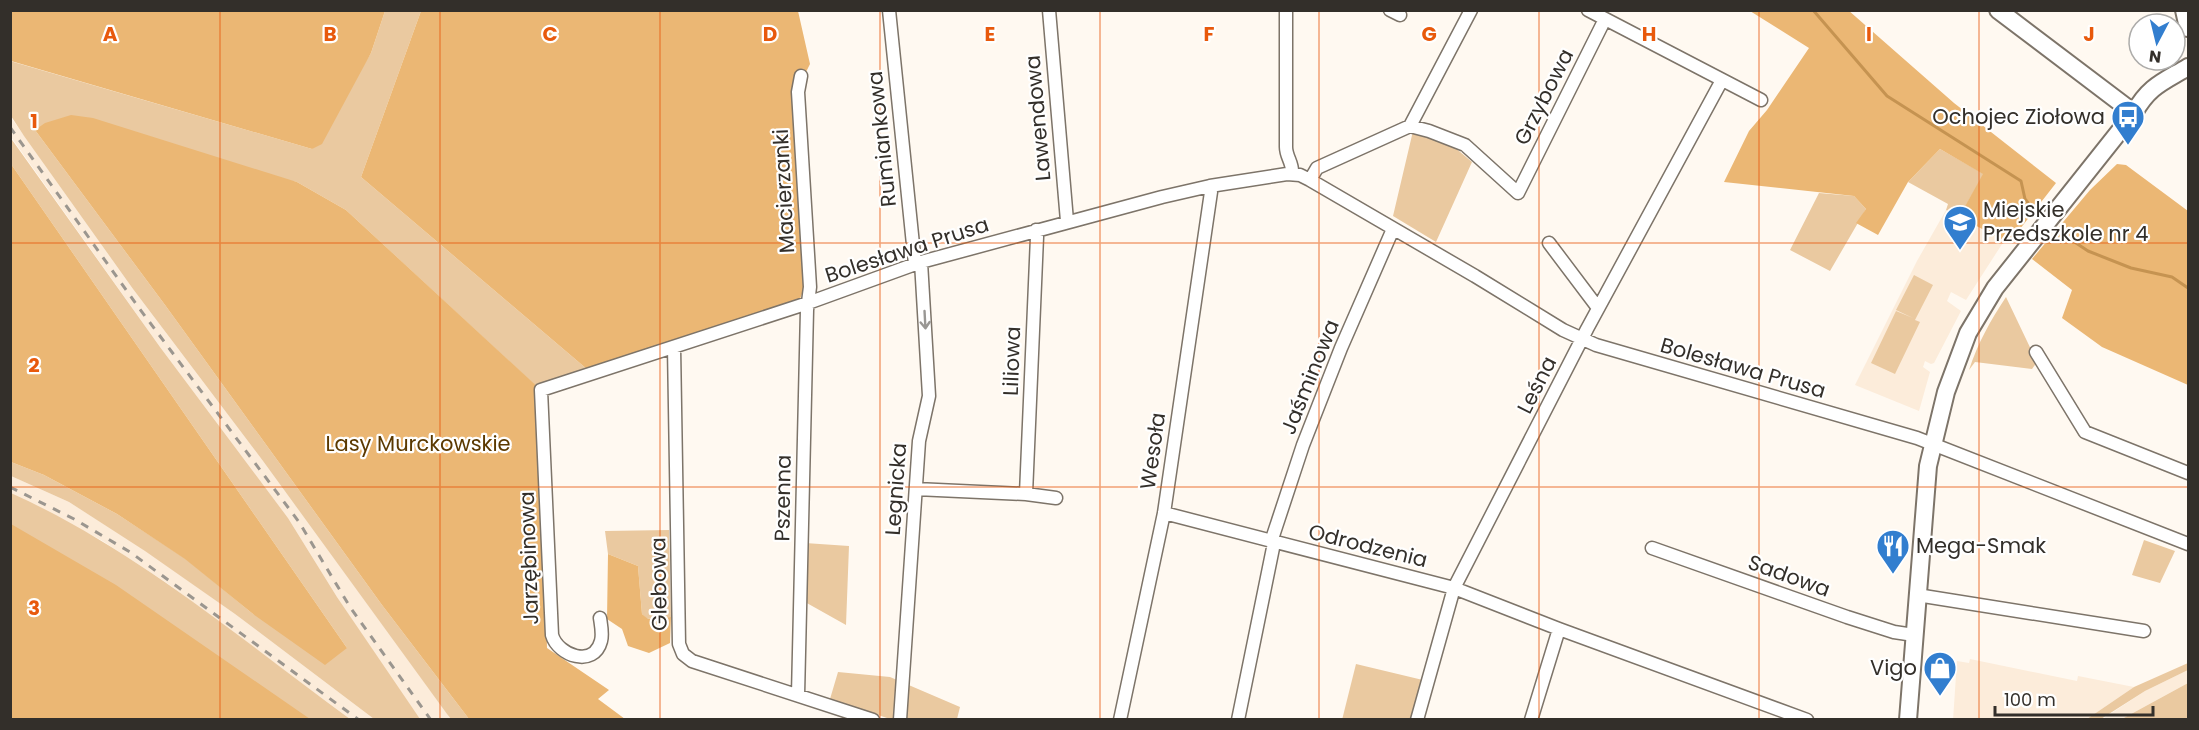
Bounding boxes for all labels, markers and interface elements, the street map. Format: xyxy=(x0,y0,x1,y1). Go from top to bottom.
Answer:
north arrow xyxy=(2127,12,2187,72)
text: A xyxy=(103,20,118,48)
text: B xyxy=(323,20,337,48)
text: C xyxy=(542,20,558,48)
text: D xyxy=(763,20,777,48)
text: E xyxy=(985,20,995,48)
text: F xyxy=(1204,20,1215,48)
text: G xyxy=(1421,20,1437,48)
text: H xyxy=(1642,20,1656,48)
text: I xyxy=(1866,20,1872,48)
text: J xyxy=(2083,20,2095,48)
street label: Grzybowa xyxy=(1507,44,1580,150)
text: N xyxy=(2148,44,2163,69)
street label: Lawendowa xyxy=(1018,54,1057,182)
street label: Rumiankowa xyxy=(860,70,903,208)
bus stop icon: Ochojec Ziołowa xyxy=(2110,99,2146,146)
place label: Ochojec Ziołowa xyxy=(1932,102,2105,131)
text: 1 xyxy=(30,107,38,135)
street label: Macierzanki xyxy=(766,128,801,254)
place label: Miejskie Przedszkole nr 4 xyxy=(1983,195,2148,248)
school or university icon: Miejskie Przedszkole nr 4 xyxy=(1942,204,1978,251)
street label: Bolesława Prusa xyxy=(821,209,992,290)
one-way arrow xyxy=(920,310,931,330)
street label: Jaśminowa xyxy=(1273,315,1346,439)
street label: Liliowa xyxy=(996,326,1027,396)
street label: Bolesława Prusa xyxy=(1657,330,1829,405)
text: 2 xyxy=(28,351,40,379)
street label: Leśna xyxy=(1510,351,1563,418)
street label: Wesoła xyxy=(1133,411,1172,491)
park label: Lasy Murckowskie xyxy=(325,429,511,458)
street label: Legnicka xyxy=(878,442,913,536)
street label: Pszenna xyxy=(767,454,798,542)
street label: Jarzębinowa xyxy=(512,491,545,625)
street label: Odrodzenia xyxy=(1306,517,1431,574)
restaurant icon: Mega-Smak xyxy=(1875,528,1911,575)
place label: Mega-Smak xyxy=(1916,531,2046,560)
street label: Glebowa xyxy=(643,537,674,631)
street label: Sadowa xyxy=(1744,547,1834,604)
text: 3 xyxy=(28,594,40,622)
shop icon: Vigo xyxy=(1922,650,1958,697)
place label: Vigo xyxy=(1870,653,1917,682)
scale bar xyxy=(1995,679,2152,717)
text: 100 m xyxy=(2004,687,2056,712)

